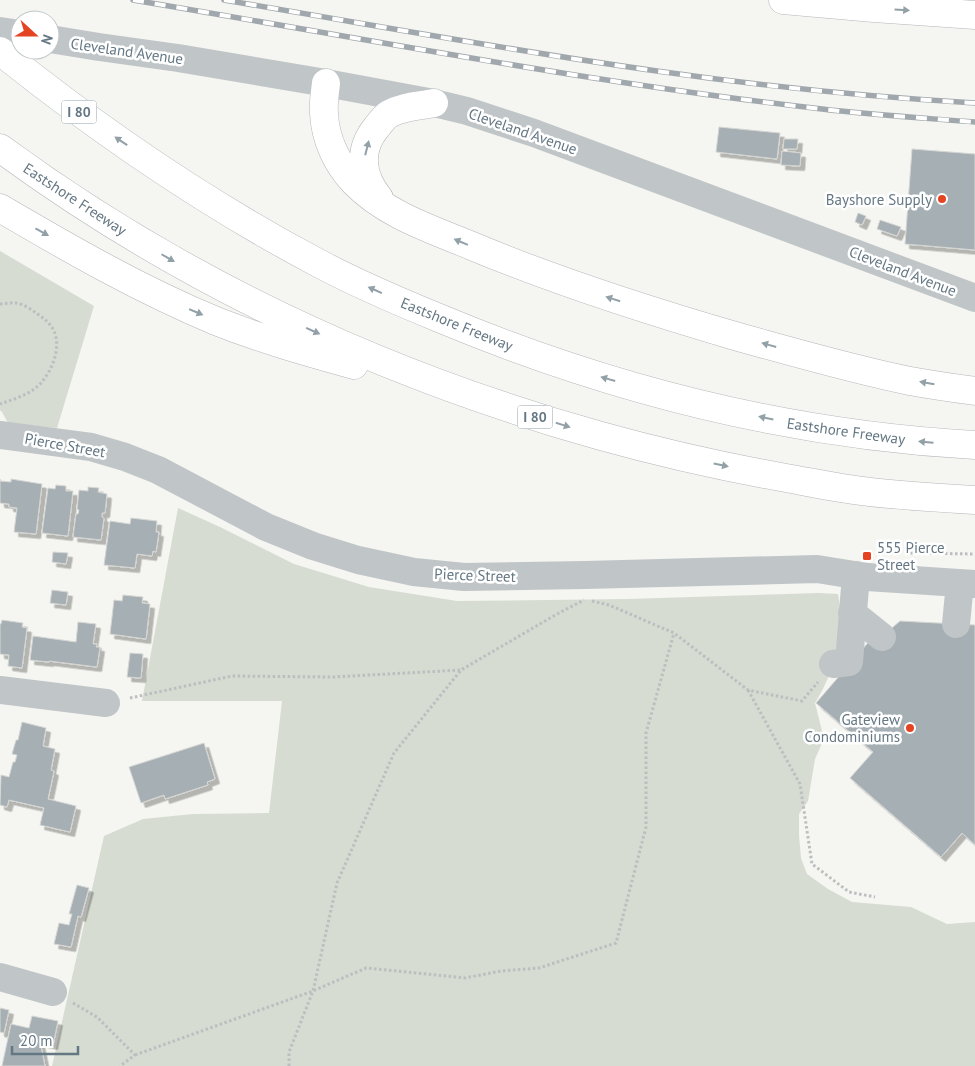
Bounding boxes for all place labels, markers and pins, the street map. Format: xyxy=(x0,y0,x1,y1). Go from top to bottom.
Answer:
place label: Bayshore Supply xyxy=(826,190,932,209)
marker: Bayshore Supply xyxy=(936,193,948,205)
place label: 555 Pierce Street xyxy=(877,538,945,574)
marker: 555 Pierce Street xyxy=(861,550,873,562)
place label: Gateview Condominiums xyxy=(805,710,900,746)
marker: Gateview Condominiums xyxy=(904,722,916,734)

